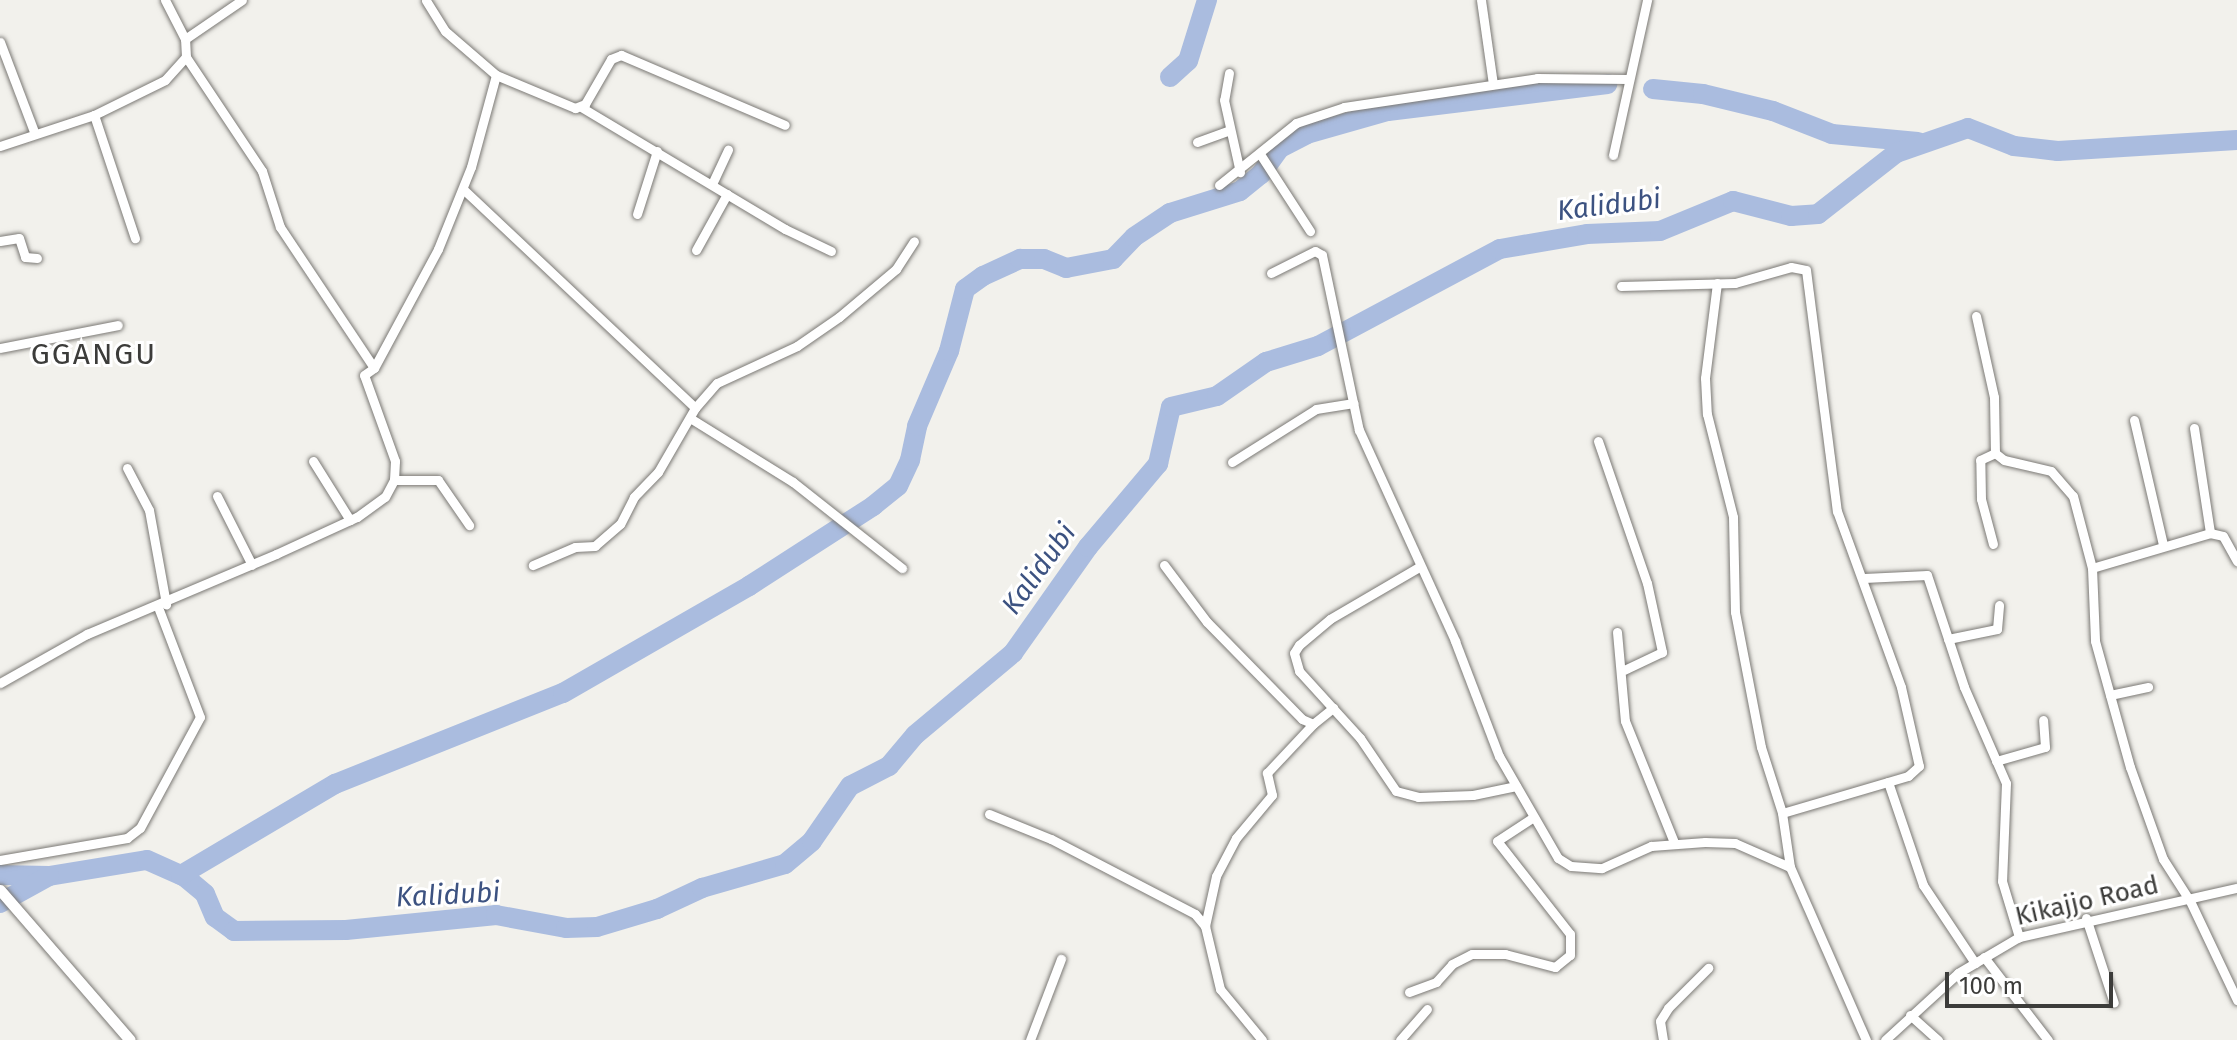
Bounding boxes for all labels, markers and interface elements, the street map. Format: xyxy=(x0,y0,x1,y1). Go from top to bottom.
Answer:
water label: Kalidubi xyxy=(1555,182,1663,228)
district label: GGANGU xyxy=(31,336,157,372)
water label: Kalidubi xyxy=(995,517,1083,621)
street label: Kikajjo Road xyxy=(2012,869,2162,933)
water label: Kalidubi xyxy=(395,875,501,915)
scale bar xyxy=(1949,956,2117,1006)
text: 100 m xyxy=(1959,972,2023,1000)

